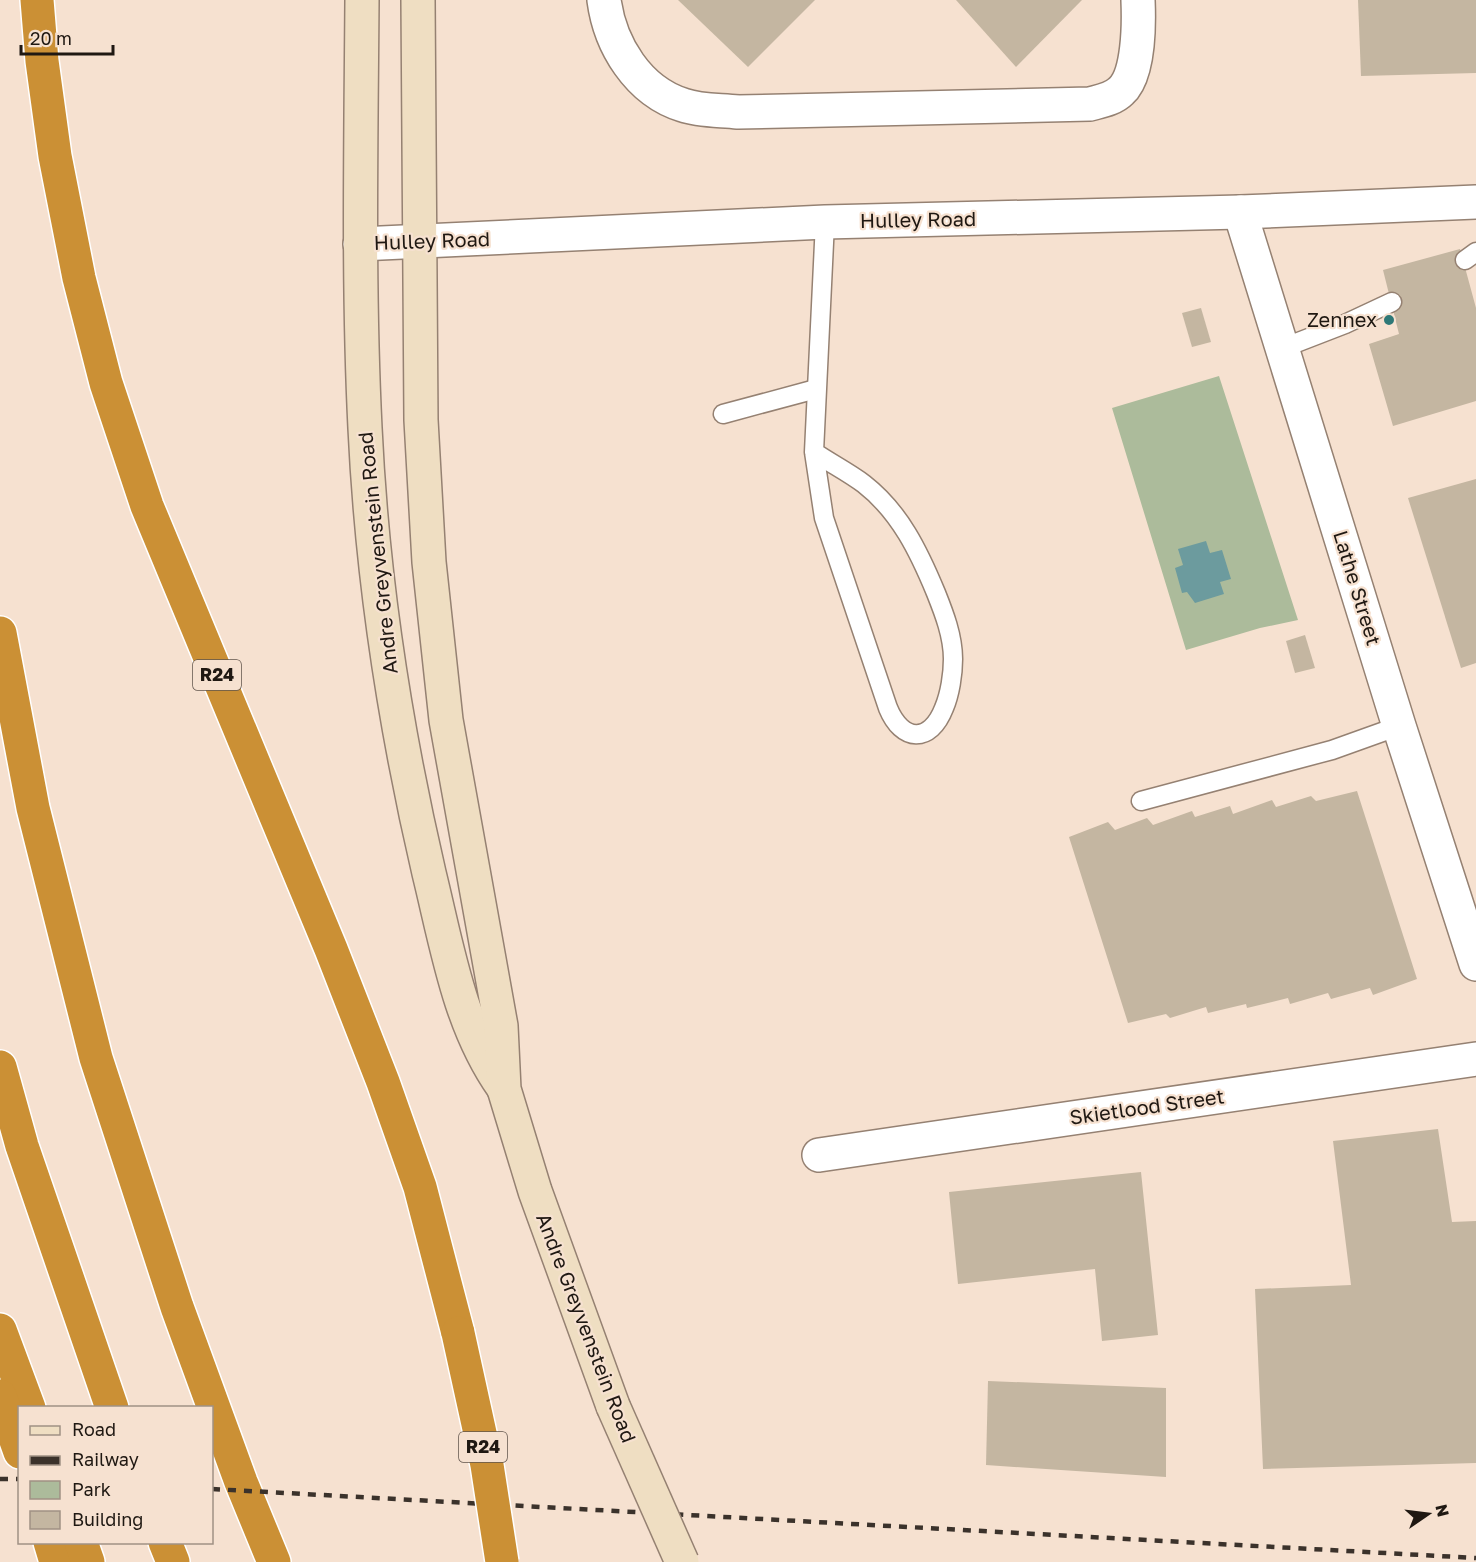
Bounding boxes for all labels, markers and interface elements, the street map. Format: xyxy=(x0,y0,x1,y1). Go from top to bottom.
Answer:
scale bar xyxy=(21,18,112,56)
text: 20 m xyxy=(30,27,72,49)
street label: Hulley Road xyxy=(860,206,976,232)
street label: Hulley Road xyxy=(373,226,491,254)
place label: Zennex xyxy=(1307,307,1377,331)
marker: Zennex xyxy=(1382,313,1396,327)
street label: Andre Greyvenstein Road xyxy=(352,431,402,675)
street label: Lathe Street xyxy=(1329,527,1387,648)
road number: R24 xyxy=(193,660,241,690)
street label: Skietlood Street xyxy=(1068,1083,1226,1129)
street label: Andre Greyvenstein Road xyxy=(532,1210,642,1446)
legend xyxy=(18,1406,213,1544)
text: Road xyxy=(72,1418,116,1440)
road number: R24 xyxy=(459,1432,507,1462)
text: Railway xyxy=(72,1448,139,1470)
text: Park xyxy=(72,1478,111,1500)
north arrow xyxy=(1398,1484,1458,1544)
text: N xyxy=(1431,1502,1454,1519)
text: Building xyxy=(72,1508,143,1530)

